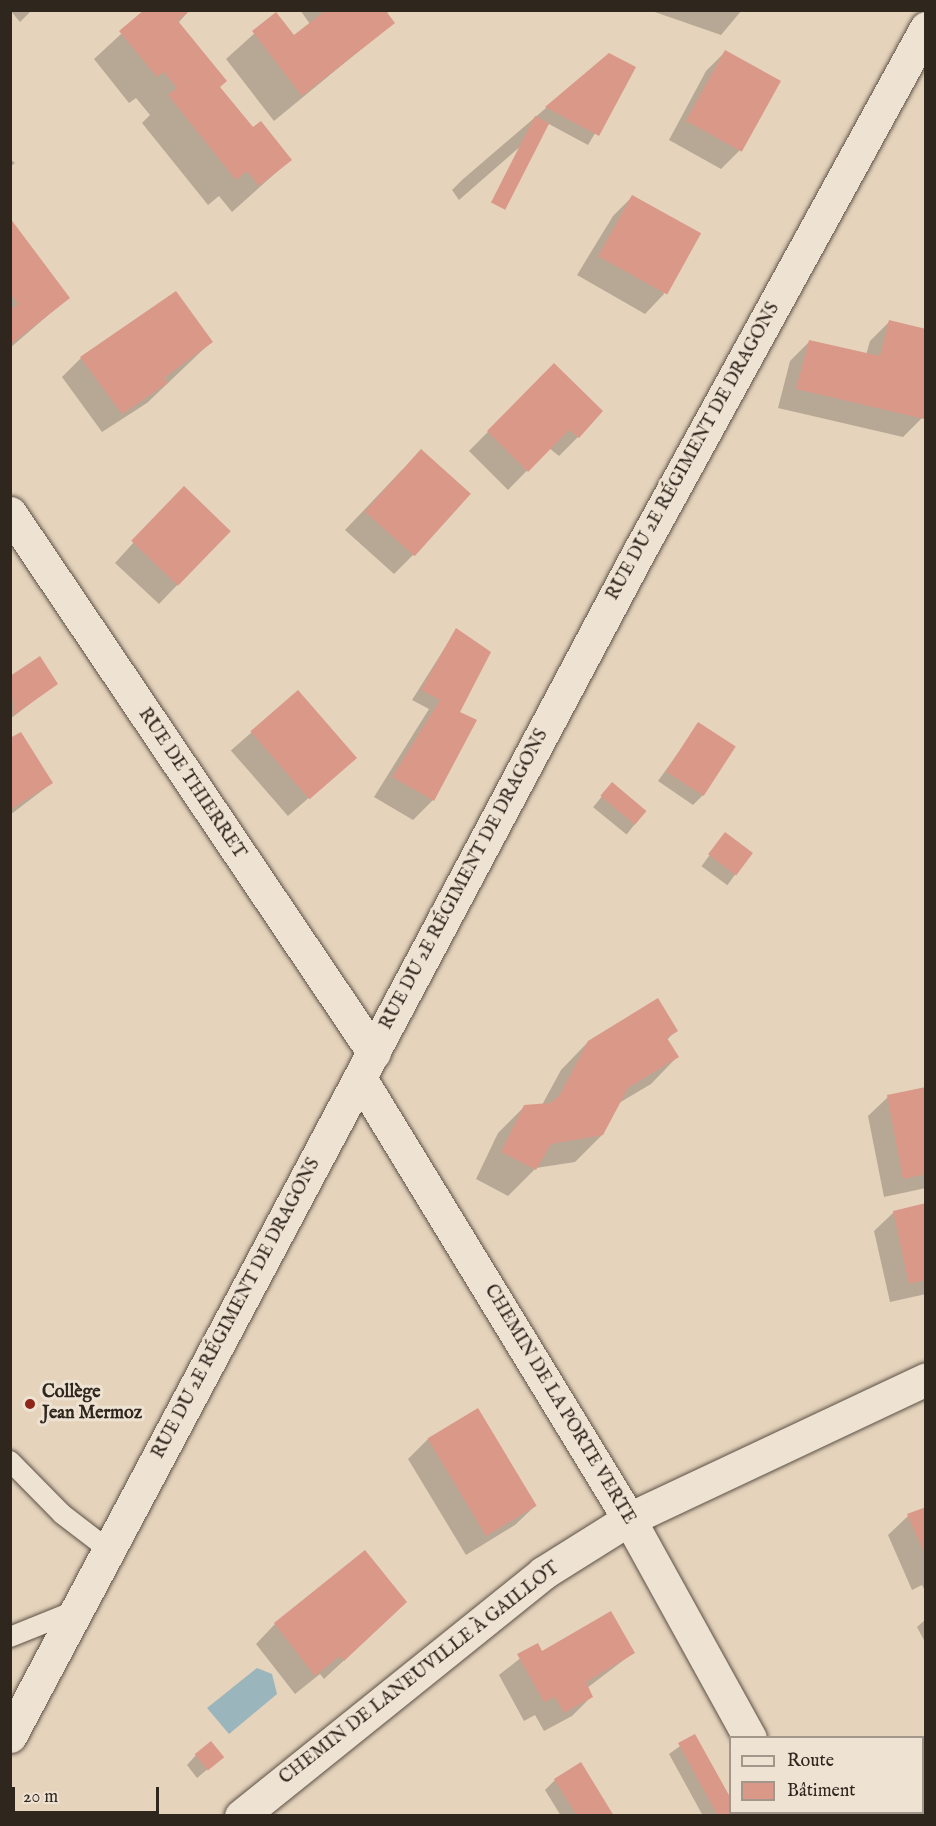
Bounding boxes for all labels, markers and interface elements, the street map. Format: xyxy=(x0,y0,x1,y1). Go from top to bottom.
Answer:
street label: RUE DU 2E RÉGIMENT DE DRAGONS xyxy=(603,299,785,605)
street label: RUE DE THIERRET xyxy=(133,705,249,863)
street label: RUE DU 2E RÉGIMENT DE DRAGONS xyxy=(376,726,554,1034)
street label: RUE DU 2E RÉGIMENT DE DRAGONS xyxy=(148,1155,326,1463)
street label: CHEMIN DE LA PORTE VERTE xyxy=(479,1281,639,1529)
place label: Collège Jean Mermoz xyxy=(42,1383,142,1426)
marker: Collège Jean Mermoz xyxy=(23,1397,37,1411)
street label: CHEMIN DE LANEUVILLE À GAILLOT xyxy=(276,1558,564,1790)
legend xyxy=(729,1736,924,1814)
text: Route xyxy=(787,1750,834,1773)
scale bar xyxy=(15,1775,162,1813)
text: Bâtiment xyxy=(787,1780,856,1803)
text: 20 m xyxy=(23,1786,58,1809)

